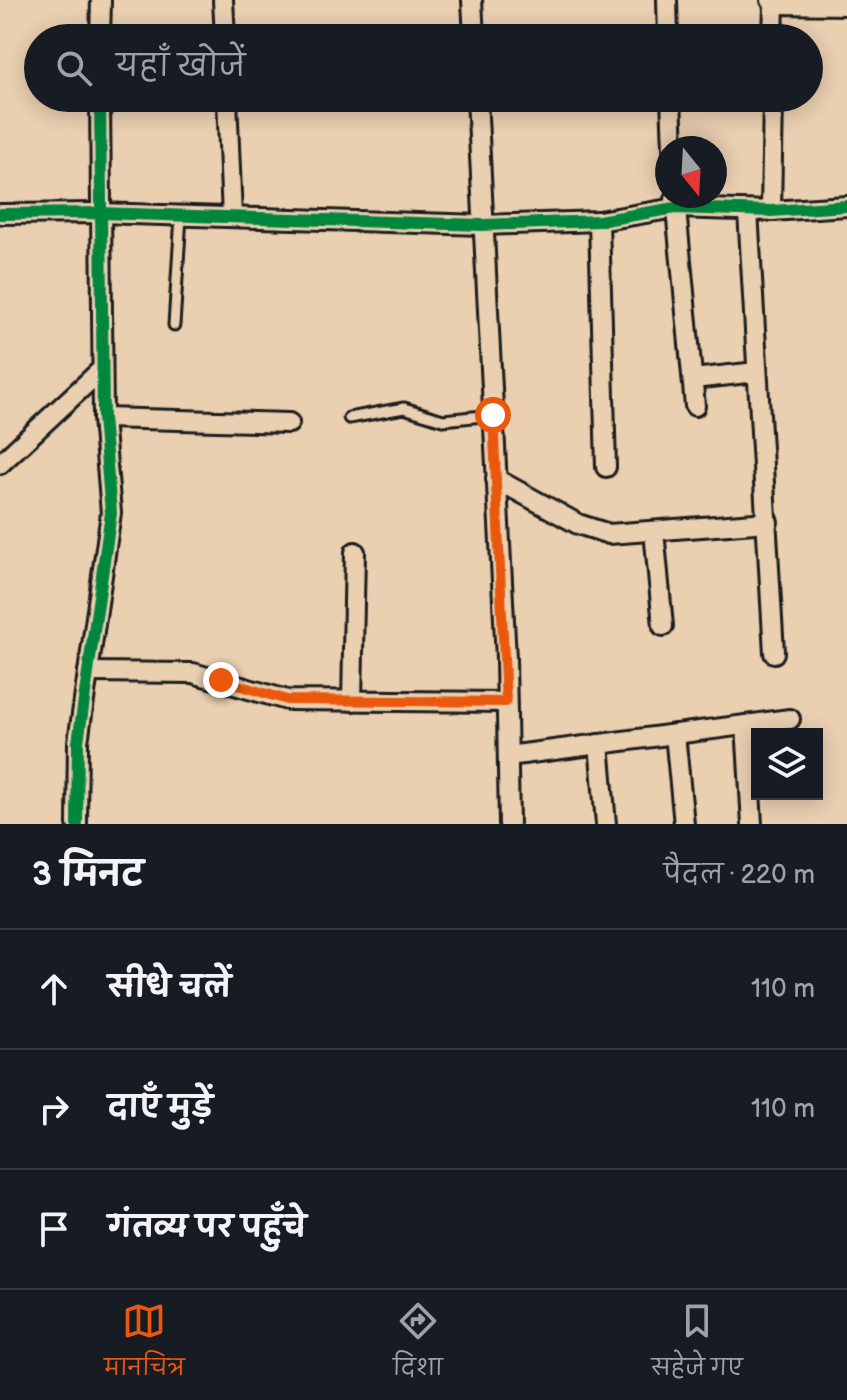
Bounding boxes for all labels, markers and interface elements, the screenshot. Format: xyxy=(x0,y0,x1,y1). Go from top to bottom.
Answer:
search box xyxy=(24,24,823,112)
icon: search xyxy=(52,46,96,90)
text: यहाँ खोजें xyxy=(116,49,245,85)
north arrow xyxy=(655,136,727,208)
route start xyxy=(475,397,511,433)
route end xyxy=(203,662,239,698)
map controls xyxy=(751,728,823,800)
button: layers xyxy=(751,728,823,800)
text: 3 मिनट xyxy=(32,854,144,895)
text: पैदल · 220 m xyxy=(663,860,815,891)
icon: ahead xyxy=(32,967,76,1011)
text: सीधे चलें xyxy=(108,970,231,1006)
text: 110 m xyxy=(751,974,815,1005)
icon: right xyxy=(32,1087,76,1131)
text: दाएँ मुड़ें xyxy=(108,1090,213,1126)
text: 110 m xyxy=(751,1094,815,1125)
icon: arrive xyxy=(32,1207,76,1251)
text: गंतव्य पर पहुँचे xyxy=(108,1210,307,1246)
tab: मानचित्र xyxy=(104,1299,185,1392)
tab: दिशा xyxy=(393,1299,443,1392)
tab: सहेजे गए xyxy=(651,1299,743,1392)

